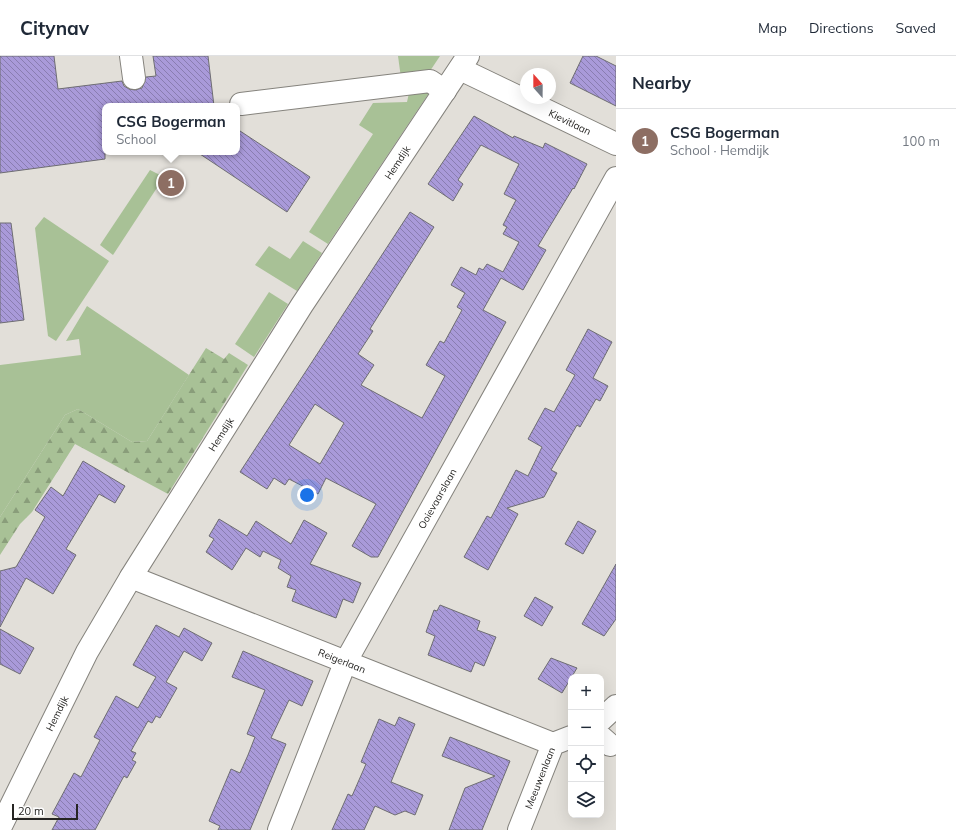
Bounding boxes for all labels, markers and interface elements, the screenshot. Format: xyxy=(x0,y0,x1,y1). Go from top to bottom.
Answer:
text: Citynav xyxy=(20,16,89,40)
text: Map xyxy=(758,19,787,37)
text: Directions xyxy=(809,19,874,37)
text: Saved xyxy=(896,19,936,37)
north arrow xyxy=(520,68,556,104)
text: Nearby xyxy=(632,72,691,93)
popup xyxy=(102,103,240,155)
street label: Kievitlaan xyxy=(547,106,593,138)
text: CSG Bogerman xyxy=(116,112,226,131)
text: CSG Bogerman xyxy=(670,123,779,142)
text: School xyxy=(116,131,156,147)
text: 1 xyxy=(641,133,649,149)
text: 100 m xyxy=(902,133,940,149)
street label: Hemdijk xyxy=(381,142,413,182)
text: School · Hemdijk xyxy=(670,142,769,158)
pin: 1 xyxy=(158,168,184,198)
street label: Hemdijk xyxy=(205,414,237,454)
street label: Ooievaarslaan xyxy=(415,466,459,531)
your location xyxy=(297,485,317,505)
street label: Reigerlaan xyxy=(316,645,368,676)
map controls xyxy=(568,674,604,818)
button: + xyxy=(568,674,604,710)
street label: Hemdijk xyxy=(43,693,71,733)
button: − xyxy=(568,710,604,746)
street label: Meeuwenlaan xyxy=(522,745,558,811)
button: locate xyxy=(568,746,604,782)
button: layers xyxy=(568,782,604,818)
scale bar xyxy=(12,802,78,821)
text: 20 m xyxy=(18,804,44,818)

